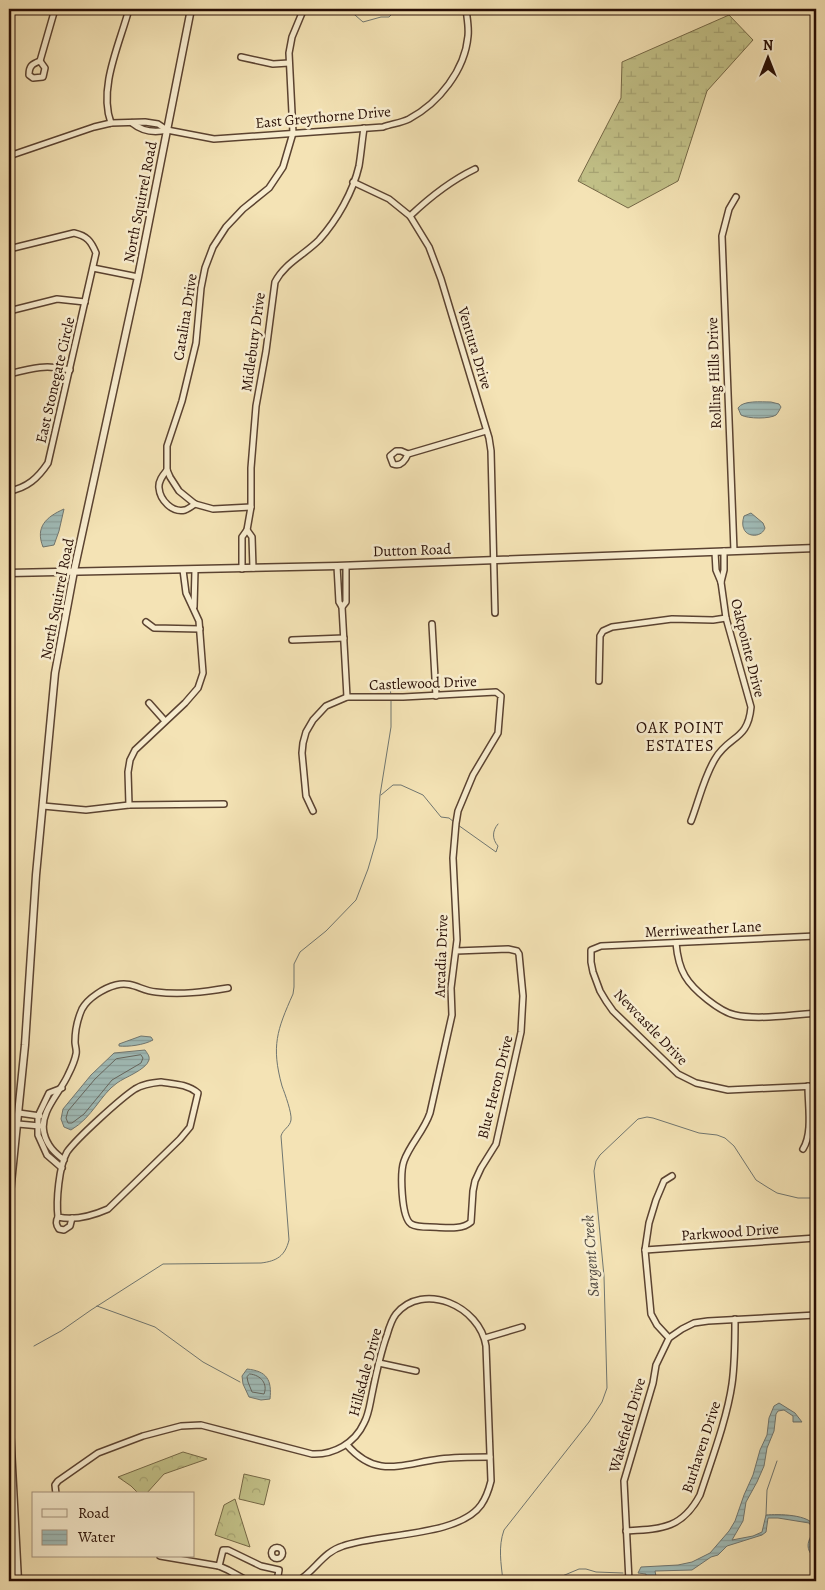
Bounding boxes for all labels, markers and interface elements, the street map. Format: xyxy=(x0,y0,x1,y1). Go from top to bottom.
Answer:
north arrow xyxy=(742,32,792,82)
text: N xyxy=(763,36,773,55)
street label: East Greythorne Drive xyxy=(254,101,392,133)
street label: North Squirrel Road xyxy=(118,139,162,264)
street label: Catalina Drive xyxy=(168,272,202,362)
street label: Midlebury Drive xyxy=(236,291,270,393)
street label: Ventura Drive xyxy=(453,303,497,392)
street label: East Stonegate Circle xyxy=(31,315,79,445)
street label: Rolling Hills Drive xyxy=(702,316,726,429)
street label: North Squirrel Road xyxy=(35,536,79,661)
street label: Dutton Road xyxy=(372,539,452,561)
street label: Oakpointe Drive xyxy=(726,597,770,700)
street label: Castlewood Drive xyxy=(369,671,477,695)
district label: OAK POINT ESTATES xyxy=(636,717,724,757)
street label: Arcadia Drive xyxy=(430,914,452,999)
street label: Merriweather Lane xyxy=(644,916,762,942)
street label: Newcastle Drive xyxy=(610,985,693,1070)
street label: Blue Heron Drive xyxy=(472,1033,518,1141)
water label: Sargent Creek xyxy=(577,1214,605,1298)
street label: Parkwood Drive xyxy=(680,1219,780,1245)
street label: Hillsdale Drive xyxy=(344,1325,386,1418)
street label: Wakefield Drive xyxy=(604,1375,650,1476)
street label: Burhaven Drive xyxy=(677,1398,725,1496)
legend xyxy=(32,1492,195,1558)
text: Road xyxy=(78,1503,110,1523)
text: Water xyxy=(77,1527,115,1547)

